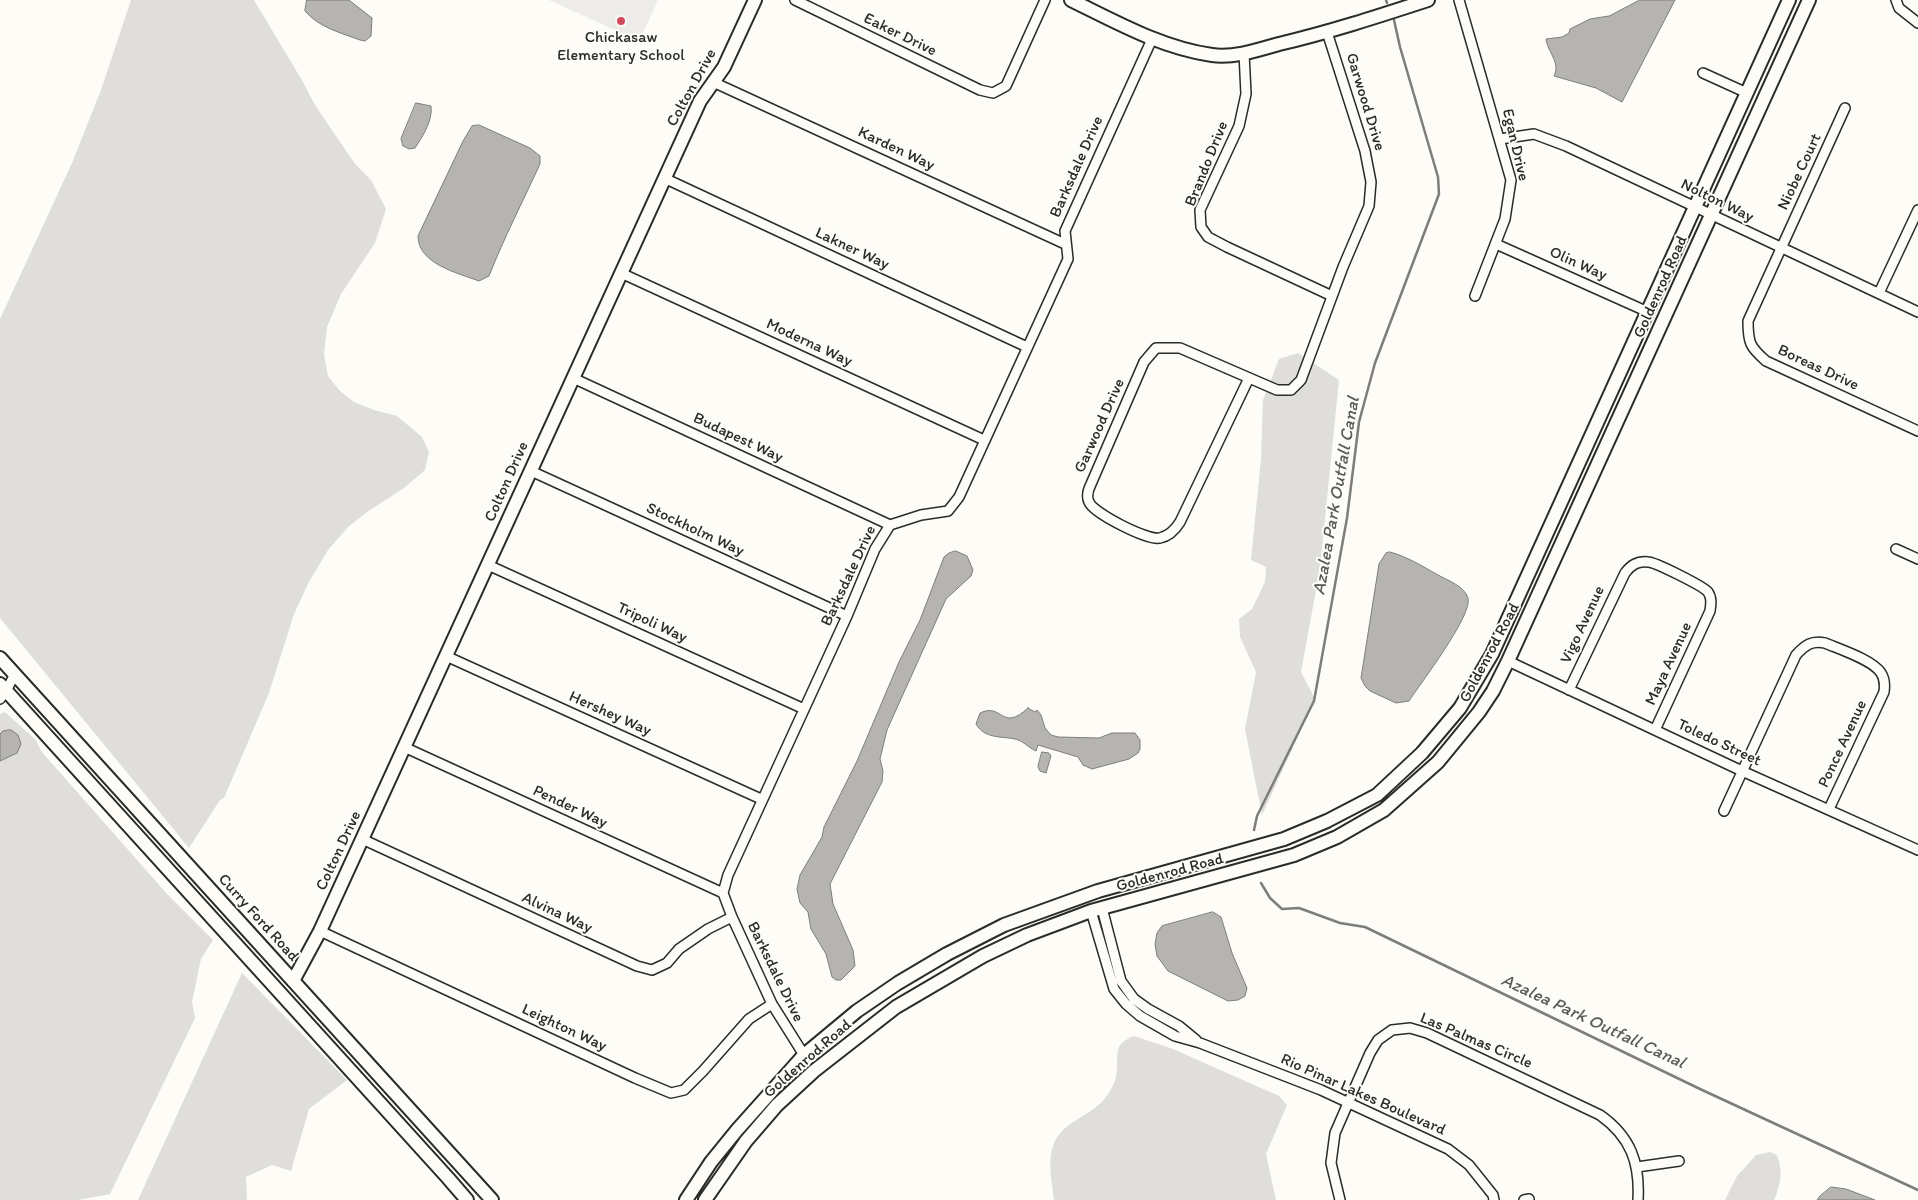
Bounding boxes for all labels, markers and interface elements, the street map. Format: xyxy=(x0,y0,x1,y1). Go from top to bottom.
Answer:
street label: Eaker Drive xyxy=(860,9,940,61)
marker: Chickasaw Elementary School xyxy=(615,15,627,27)
place label: Chickasaw Elementary School xyxy=(557,28,685,66)
street label: Colton Drive xyxy=(663,46,721,130)
street label: Garwood Drive xyxy=(1341,51,1389,153)
street label: Egan Drive xyxy=(1497,107,1533,183)
street label: Barksdale Drive xyxy=(1046,113,1108,221)
street label: Brando Drive xyxy=(1181,119,1233,209)
street label: Karden Way xyxy=(855,123,937,175)
street label: Niobe Court xyxy=(1774,131,1826,213)
street label: Nolton Way xyxy=(1677,175,1757,227)
street label: Lakner Way xyxy=(812,223,892,275)
street label: Goldenrod Road xyxy=(1630,233,1692,341)
street label: Olin Way xyxy=(1546,243,1610,285)
street label: Moderna Way xyxy=(763,315,855,371)
street label: Boreas Drive xyxy=(1774,341,1862,395)
street label: Garwood Drive xyxy=(1071,376,1129,476)
water label: Azalea Park Outfall Canal xyxy=(1309,395,1365,597)
street label: Budapest Way xyxy=(690,409,786,467)
street label: Colton Drive xyxy=(481,439,533,525)
street label: Stockholm Way xyxy=(643,499,747,561)
street label: Barksdale Drive xyxy=(817,523,881,629)
street label: Vigo Avenue xyxy=(1557,583,1609,667)
street label: Tripoli Way xyxy=(614,598,690,648)
street label: Goldenrod Road xyxy=(1456,600,1524,706)
street label: Maya Avenue xyxy=(1641,619,1697,709)
street label: Hershey Way xyxy=(566,687,654,741)
street label: Ponce Avenue xyxy=(1814,697,1872,791)
street label: Toledo Street xyxy=(1674,715,1764,771)
street label: Pender Way xyxy=(530,781,610,833)
street label: Colton Drive xyxy=(312,808,366,894)
street label: Goldenrod Road xyxy=(1114,849,1226,897)
street label: Curry Ford Road xyxy=(214,870,302,966)
street label: Alvina Way xyxy=(519,888,595,938)
street label: Barksdale Drive xyxy=(742,919,808,1025)
water label: Azalea Park Outfall Canal xyxy=(1498,970,1688,1074)
street label: Leighton Way xyxy=(518,1000,610,1056)
street label: Las Palmas Circle xyxy=(1417,1009,1535,1073)
street label: Goldenrod Road xyxy=(760,1016,856,1102)
street label: Rio Pinar Lakes Boulevard xyxy=(1277,1050,1449,1140)

